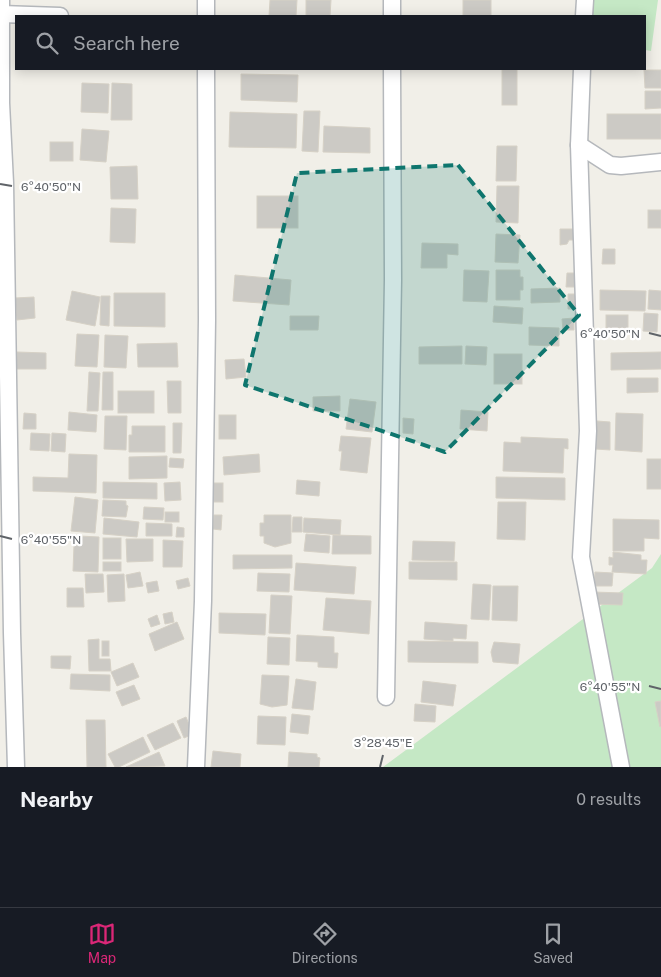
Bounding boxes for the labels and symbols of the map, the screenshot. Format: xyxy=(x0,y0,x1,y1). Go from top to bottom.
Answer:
text: 6°40'50"N xyxy=(21,180,81,194)
text: 6°40'50"N xyxy=(580,327,640,341)
text: 6°40'55"N xyxy=(21,533,81,547)
text: 6°40'55"N xyxy=(580,680,640,694)
text: 3°28'45"E xyxy=(354,736,412,750)

